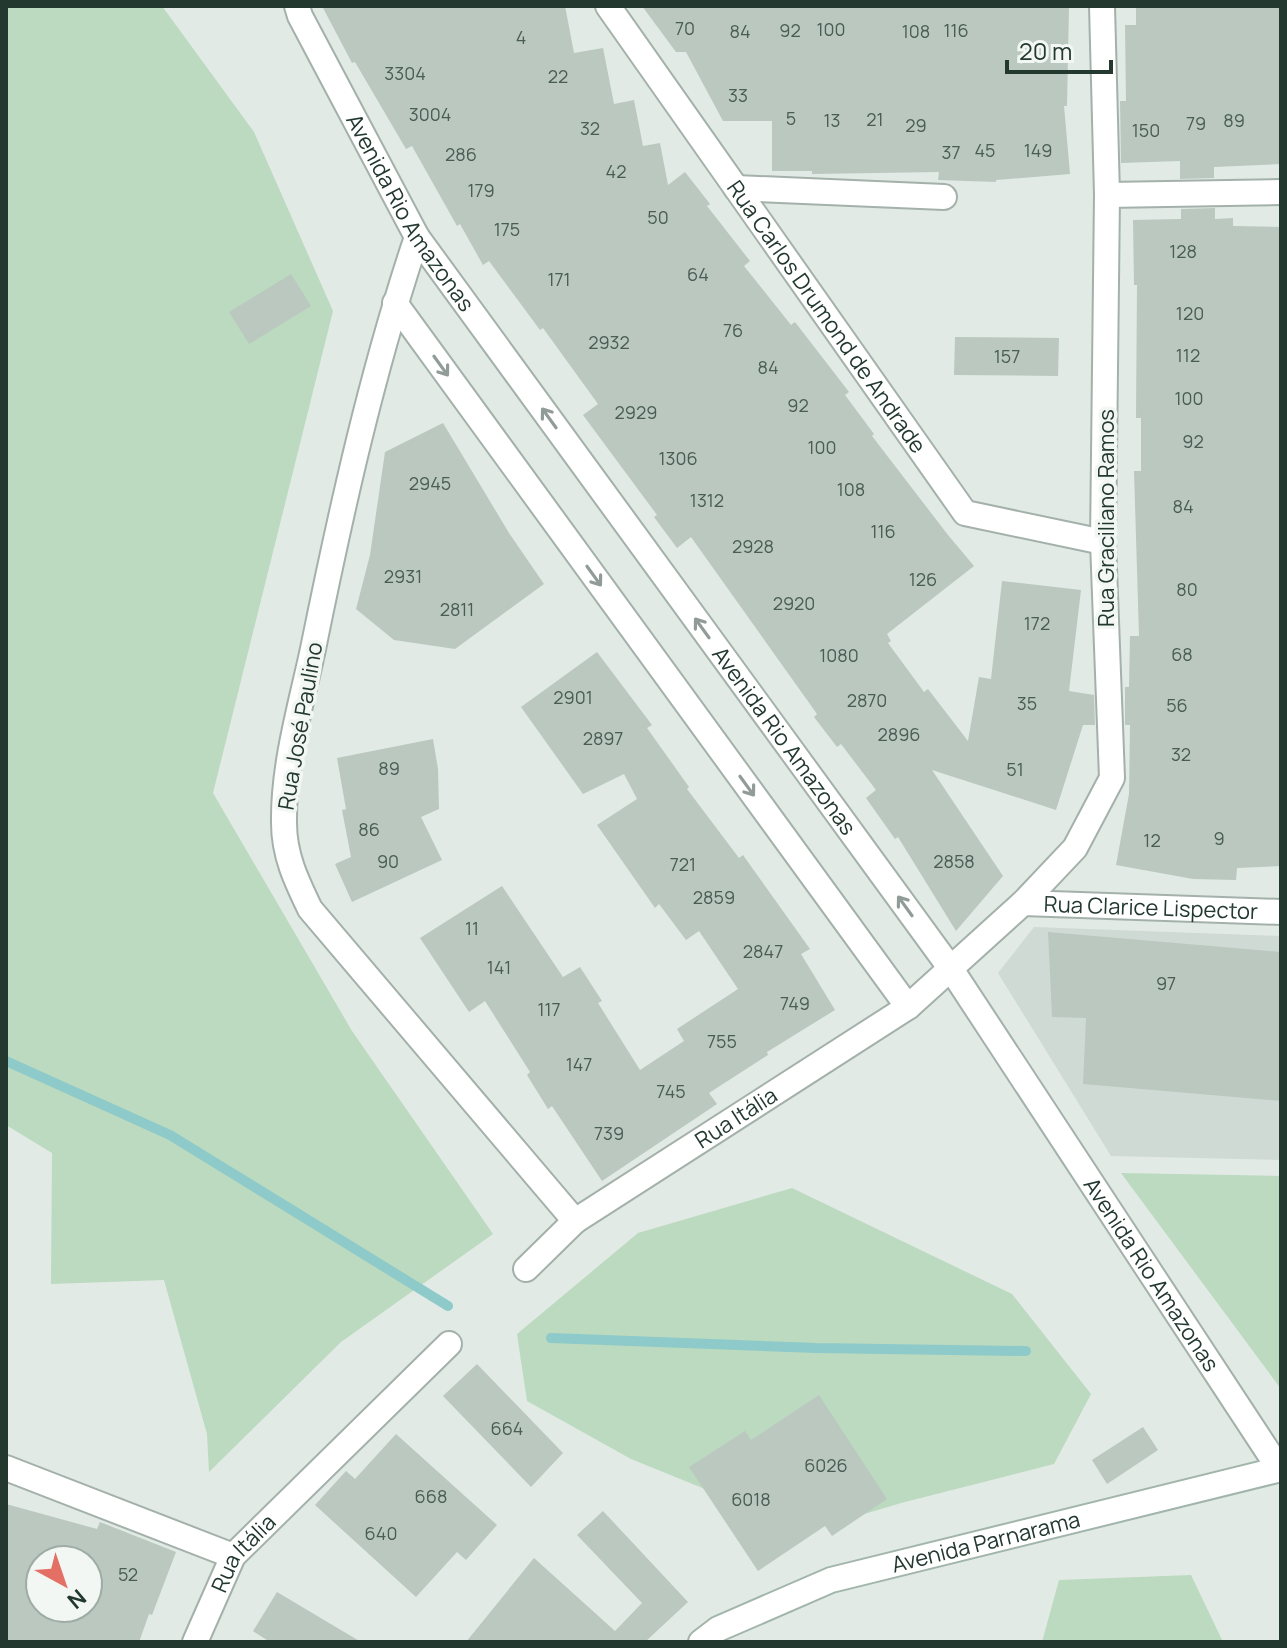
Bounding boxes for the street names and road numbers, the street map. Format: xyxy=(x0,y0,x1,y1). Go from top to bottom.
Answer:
street label: Avenida Rio Amazonas xyxy=(339,108,481,317)
street label: Rua Carlos Drumond de Andrade xyxy=(720,174,933,459)
street label: Rua Graciliano Ramos xyxy=(1091,409,1121,627)
street label: Rua José Paulino xyxy=(270,640,330,812)
street label: Avenida Rio Amazonas xyxy=(706,641,863,841)
street label: Rua Clarice Lispector xyxy=(1043,889,1259,926)
street label: Rua Itália xyxy=(689,1080,783,1155)
street label: Avenida Rio Amazonas xyxy=(1077,1172,1226,1377)
street label: Avenida Parnarama xyxy=(888,1504,1083,1580)
street label: Rua Itália xyxy=(204,1507,282,1597)

